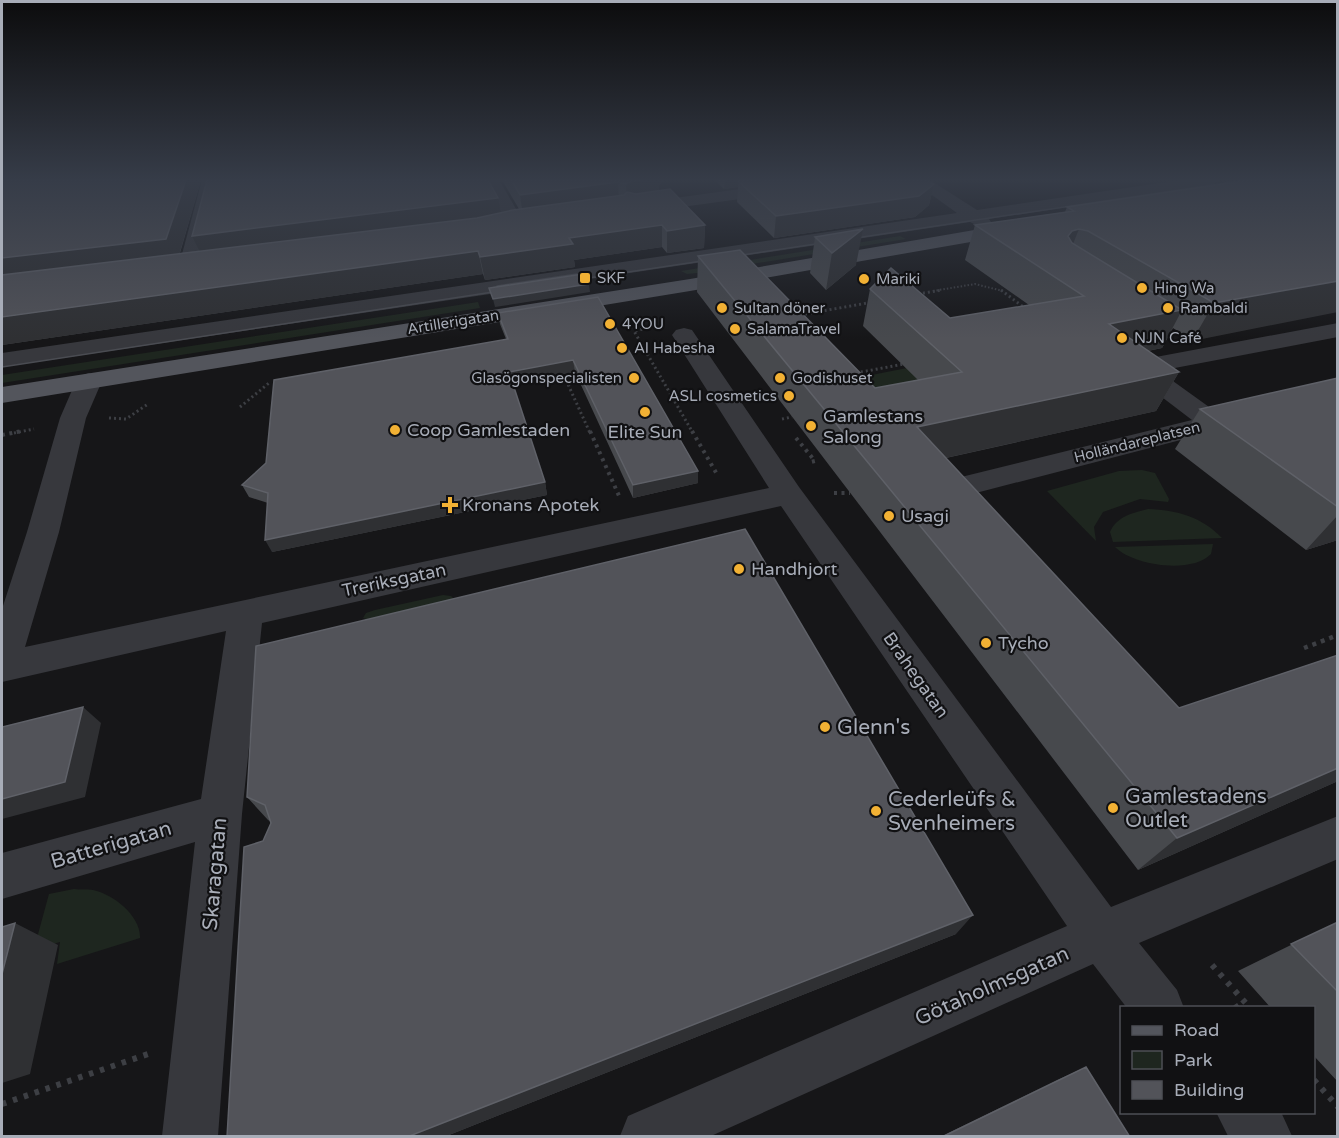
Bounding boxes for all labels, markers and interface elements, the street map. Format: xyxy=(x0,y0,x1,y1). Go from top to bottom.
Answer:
place label: SKF xyxy=(597,269,625,287)
place label: Mariki xyxy=(876,270,920,288)
marker: SKF xyxy=(578,271,592,285)
marker: Mariki xyxy=(857,272,871,286)
place label: Hing Wa xyxy=(1154,279,1214,297)
marker: Hing Wa xyxy=(1135,281,1149,295)
place label: Sultan döner xyxy=(734,299,825,317)
place label: Rambaldi xyxy=(1180,299,1248,317)
marker: Sultan döner xyxy=(715,301,729,315)
marker: Rambaldi xyxy=(1161,301,1175,315)
street label: Artillerigatan xyxy=(406,306,500,338)
place label: 4YOU xyxy=(622,315,664,333)
marker: 4YOU xyxy=(603,317,617,331)
place label: SalamaTravel xyxy=(747,320,840,338)
marker: SalamaTravel xyxy=(728,322,742,336)
place label: NJN Café xyxy=(1134,329,1201,347)
marker: NJN Café xyxy=(1115,331,1129,345)
place label: Al Habesha xyxy=(634,339,715,357)
marker: Al Habesha xyxy=(615,341,629,355)
place label: Glasögonspecialisten xyxy=(471,369,622,387)
place label: Godishuset xyxy=(792,369,873,387)
marker: Glasögonspecialisten xyxy=(627,371,641,385)
marker: Godishuset xyxy=(773,371,787,385)
place label: ASLI cosmetics xyxy=(669,387,777,405)
marker: ASLI cosmetics xyxy=(782,389,796,403)
marker: Elite Sun xyxy=(638,405,652,419)
place label: Gamlestans Salong xyxy=(823,405,923,448)
street label: Holländareplatsen xyxy=(1072,418,1202,466)
place label: Coop Gamlestaden xyxy=(407,419,570,441)
marker: Gamlestans Salong xyxy=(804,419,818,433)
place label: Elite Sun xyxy=(608,421,682,443)
marker: Coop Gamlestaden xyxy=(388,423,402,437)
place label: Kronans Apotek xyxy=(462,494,599,516)
marker: Kronans Apotek xyxy=(443,498,457,512)
place label: Usagi xyxy=(901,505,949,527)
marker: Usagi xyxy=(882,509,896,523)
street label: Treriksgatan xyxy=(340,558,448,602)
place label: Handhjort xyxy=(751,558,837,580)
marker: Handhjort xyxy=(732,562,746,576)
street label: Brahegatan xyxy=(878,628,954,722)
place label: Tycho xyxy=(998,632,1049,654)
marker: Tycho xyxy=(979,636,993,650)
place label: Glenn's xyxy=(837,715,910,740)
marker: Glenn's xyxy=(818,720,832,734)
place label: Gamlestadens Outlet xyxy=(1125,784,1267,833)
place label: Cederleüfs & Svenheimers xyxy=(888,787,1016,836)
marker: Gamlestadens Outlet xyxy=(1106,801,1120,815)
marker: Cederleüfs & Svenheimers xyxy=(869,804,883,818)
street label: Batterigatan xyxy=(48,816,174,874)
street label: Skaragatan xyxy=(198,817,232,931)
street label: Götaholmsgatan xyxy=(911,941,1073,1031)
legend xyxy=(1120,1006,1315,1114)
text: Road xyxy=(1174,1019,1219,1041)
text: Park xyxy=(1174,1049,1213,1071)
text: Building xyxy=(1174,1079,1244,1101)

